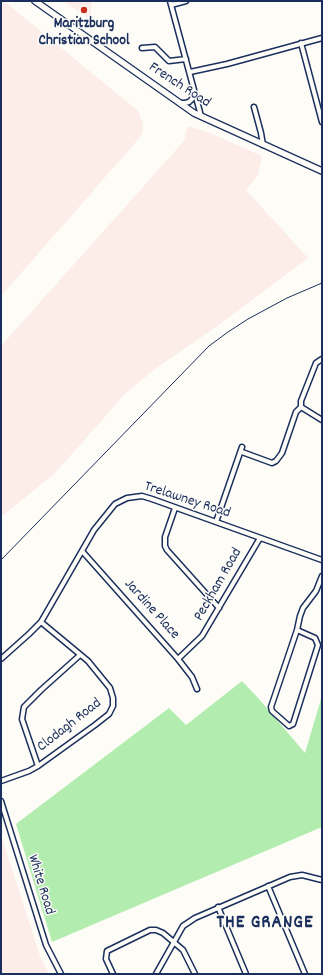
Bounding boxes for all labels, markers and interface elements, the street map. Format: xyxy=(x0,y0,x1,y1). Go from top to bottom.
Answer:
marker: Maritzburg Christian School xyxy=(79,5,89,15)
place label: Maritzburg Christian School xyxy=(38,16,130,51)
street label: French Road xyxy=(145,59,213,113)
street label: Trelawney Road xyxy=(142,479,232,523)
street label: Peckham Road xyxy=(191,545,247,625)
street label: Jardine Place xyxy=(119,576,183,644)
street label: Clodagh Road xyxy=(34,695,106,757)
street label: White Road xyxy=(22,853,58,917)
district label: THE GRANGE xyxy=(216,913,314,935)

